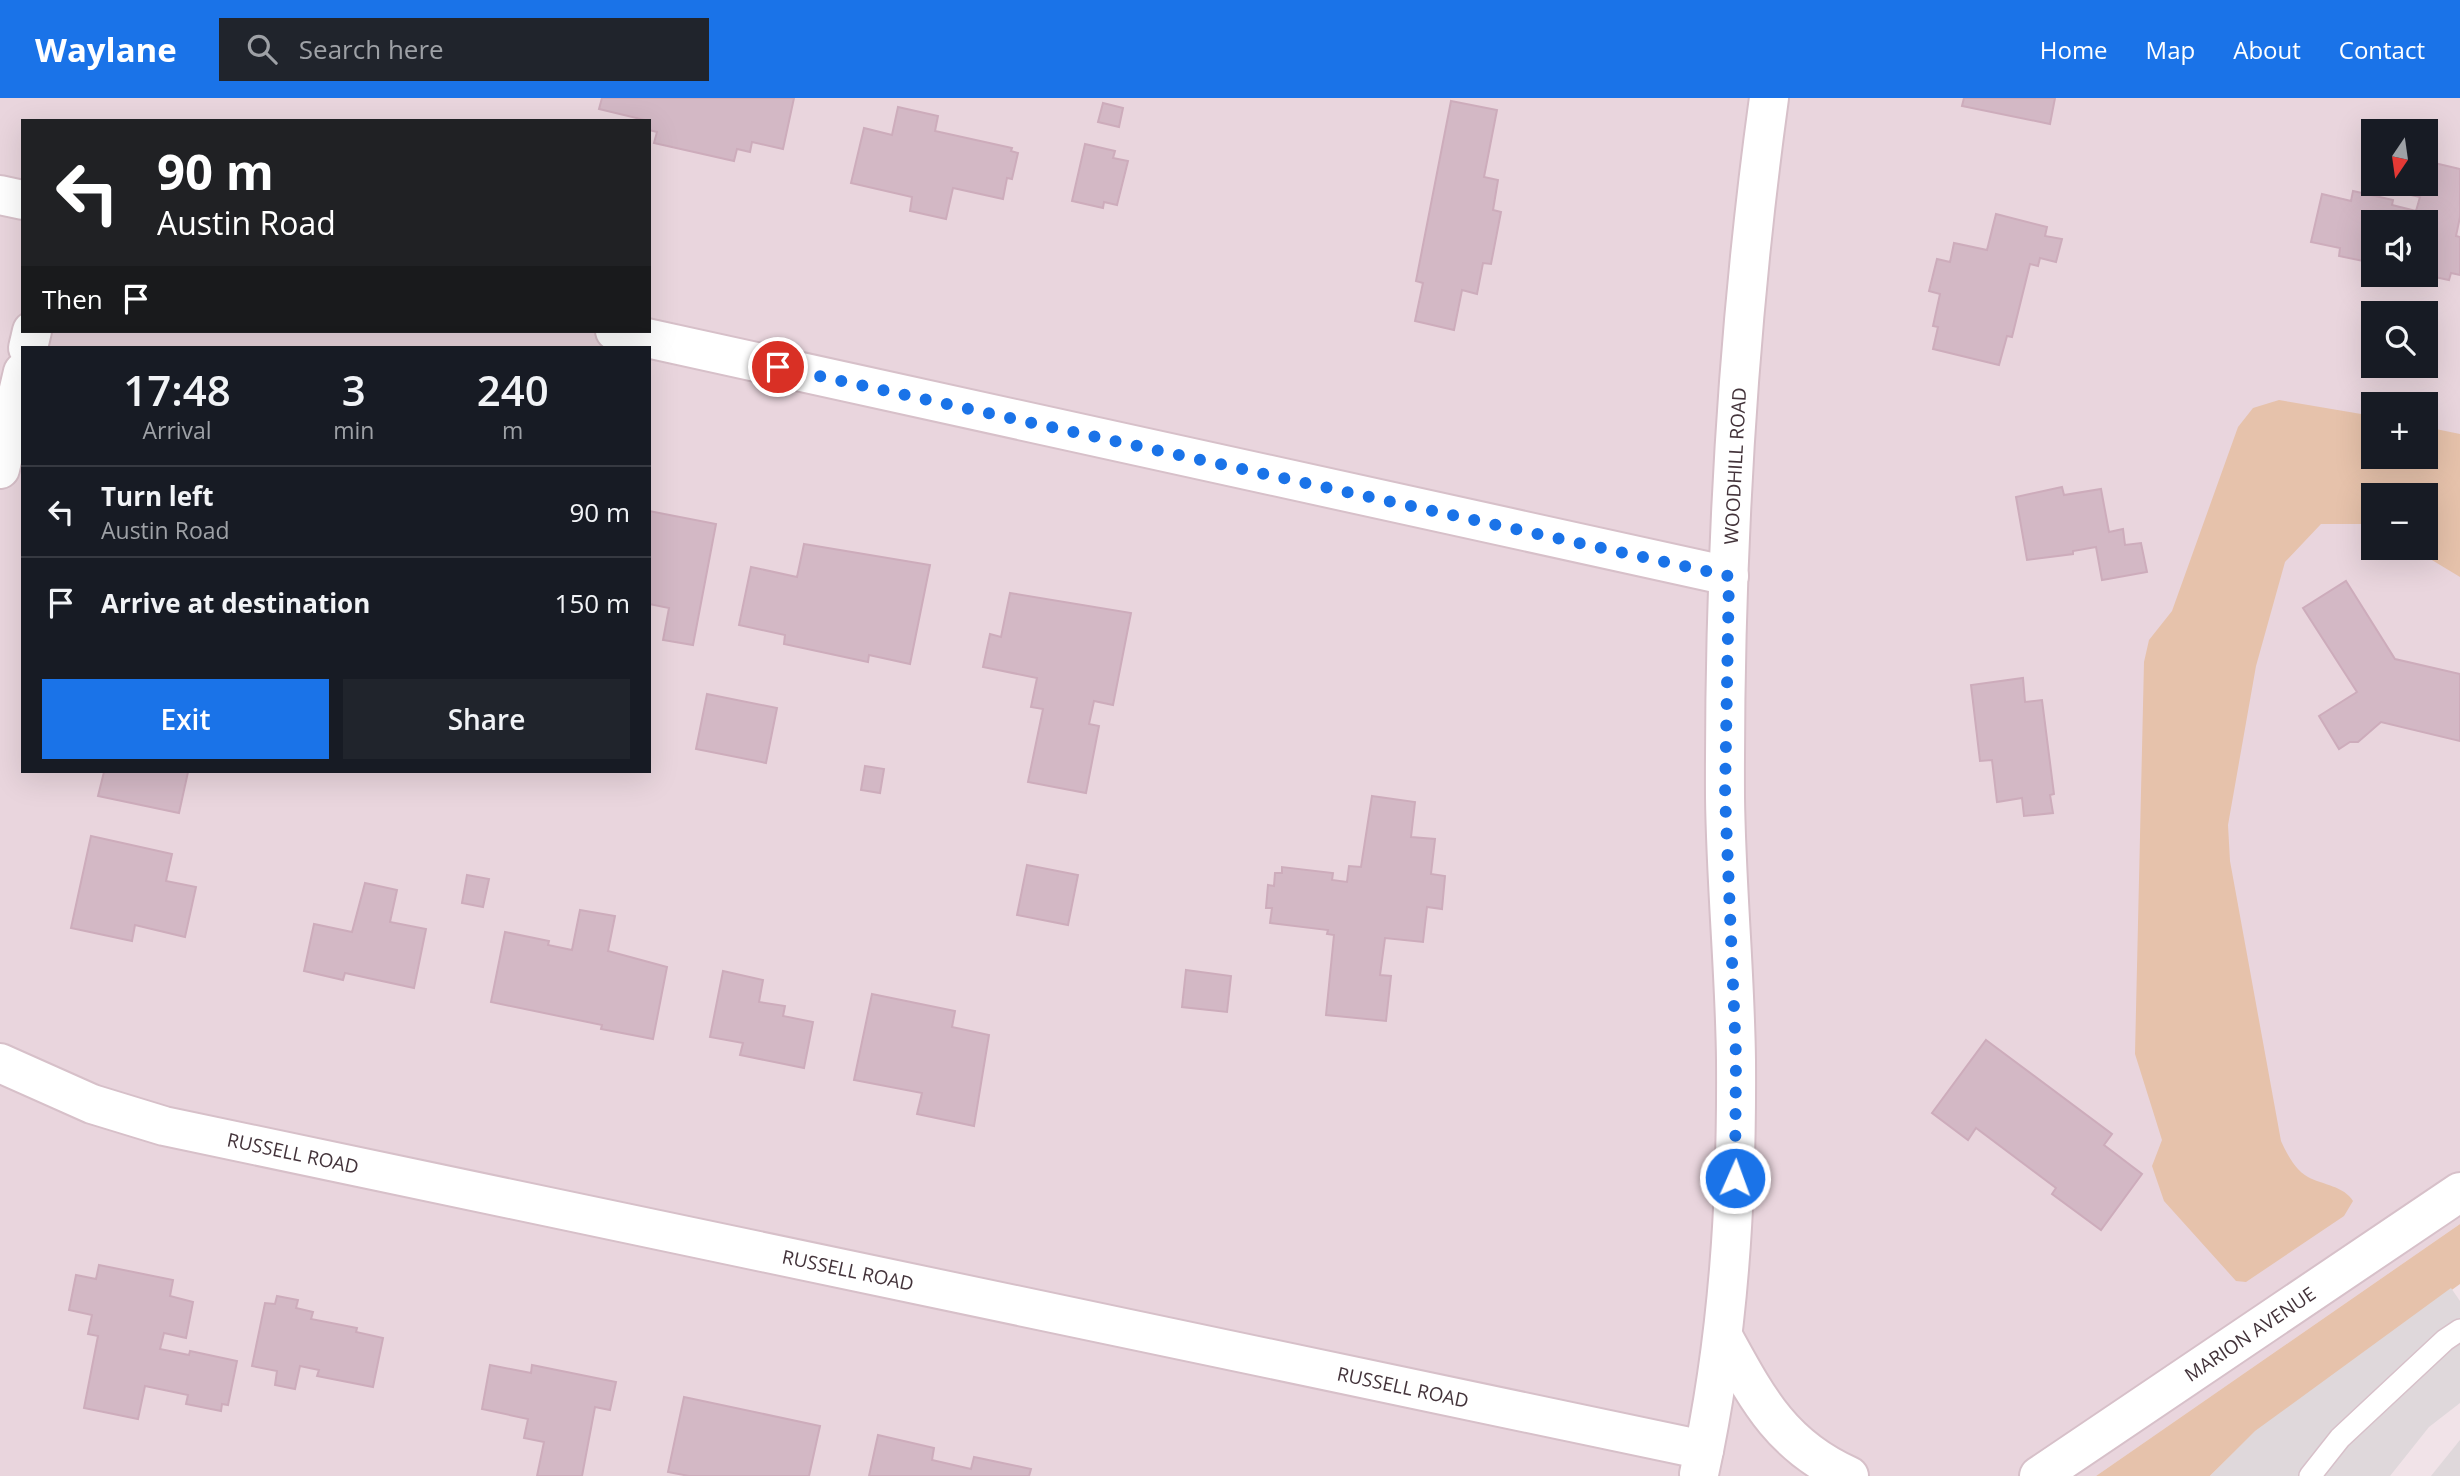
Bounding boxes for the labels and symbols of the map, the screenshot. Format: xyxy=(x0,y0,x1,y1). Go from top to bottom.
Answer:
north arrow xyxy=(2361,119,2438,196)
pin xyxy=(748,337,808,397)
street label: WOODHILL ROAD xyxy=(1718,387,1752,545)
street label: RUSSELL ROAD xyxy=(225,1126,361,1180)
position arrow xyxy=(1698,1141,1772,1215)
street label: RUSSELL ROAD xyxy=(780,1243,916,1297)
street label: MARION AVENUE xyxy=(2179,1281,2321,1387)
street label: RUSSELL ROAD xyxy=(1335,1360,1471,1414)

